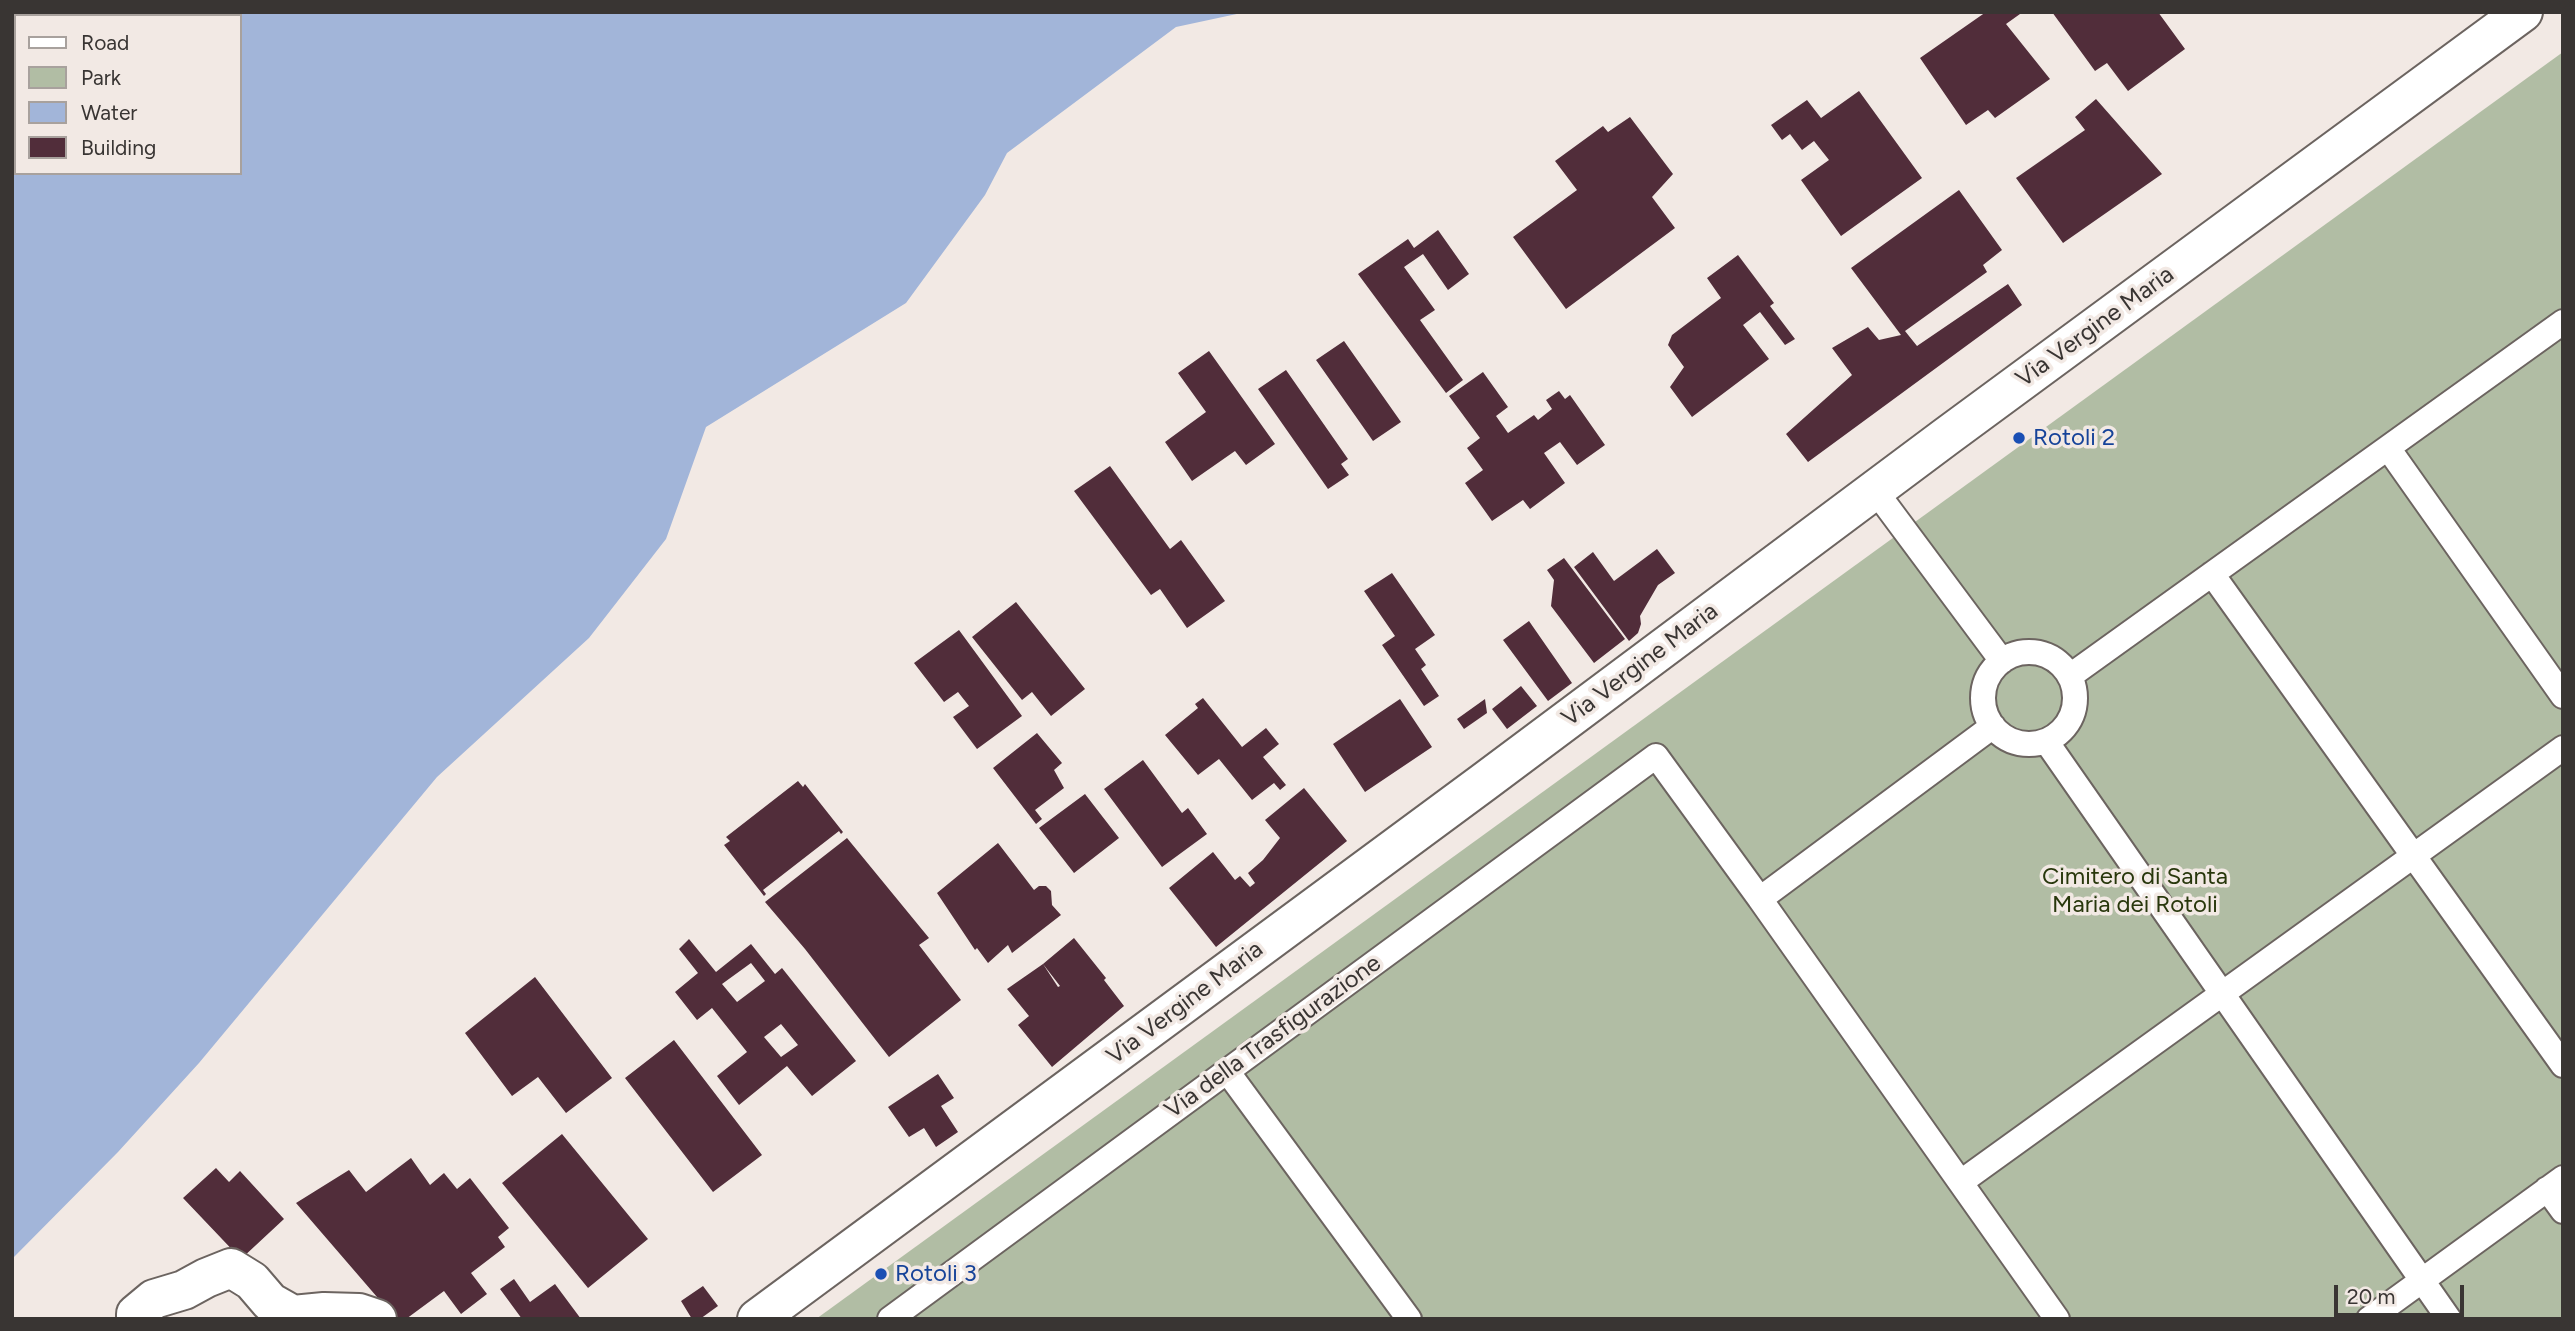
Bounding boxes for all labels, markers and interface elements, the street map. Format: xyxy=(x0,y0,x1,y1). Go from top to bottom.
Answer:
legend xyxy=(14,14,242,175)
text: Road xyxy=(81,30,129,55)
text: Park xyxy=(81,65,121,90)
text: Water xyxy=(81,100,137,125)
text: Building xyxy=(81,135,156,160)
street label: Via Vergine Maria xyxy=(2011,260,2179,394)
place label: Rotoli 2 xyxy=(2033,424,2115,452)
marker: Rotoli 2 xyxy=(2011,430,2027,446)
street label: Via Vergine Maria xyxy=(1556,597,1724,733)
park label: Cimitero di Santa Maria dei Rotoli xyxy=(2042,863,2228,919)
street label: Via Vergine Maria xyxy=(1101,935,1269,1071)
street label: Via della Trasfigurazione xyxy=(1159,949,1387,1125)
place label: Rotoli 3 xyxy=(895,1260,977,1288)
marker: Rotoli 3 xyxy=(873,1266,889,1282)
scale bar xyxy=(2337,1272,2466,1316)
text: 20 m xyxy=(2347,1284,2395,1309)

